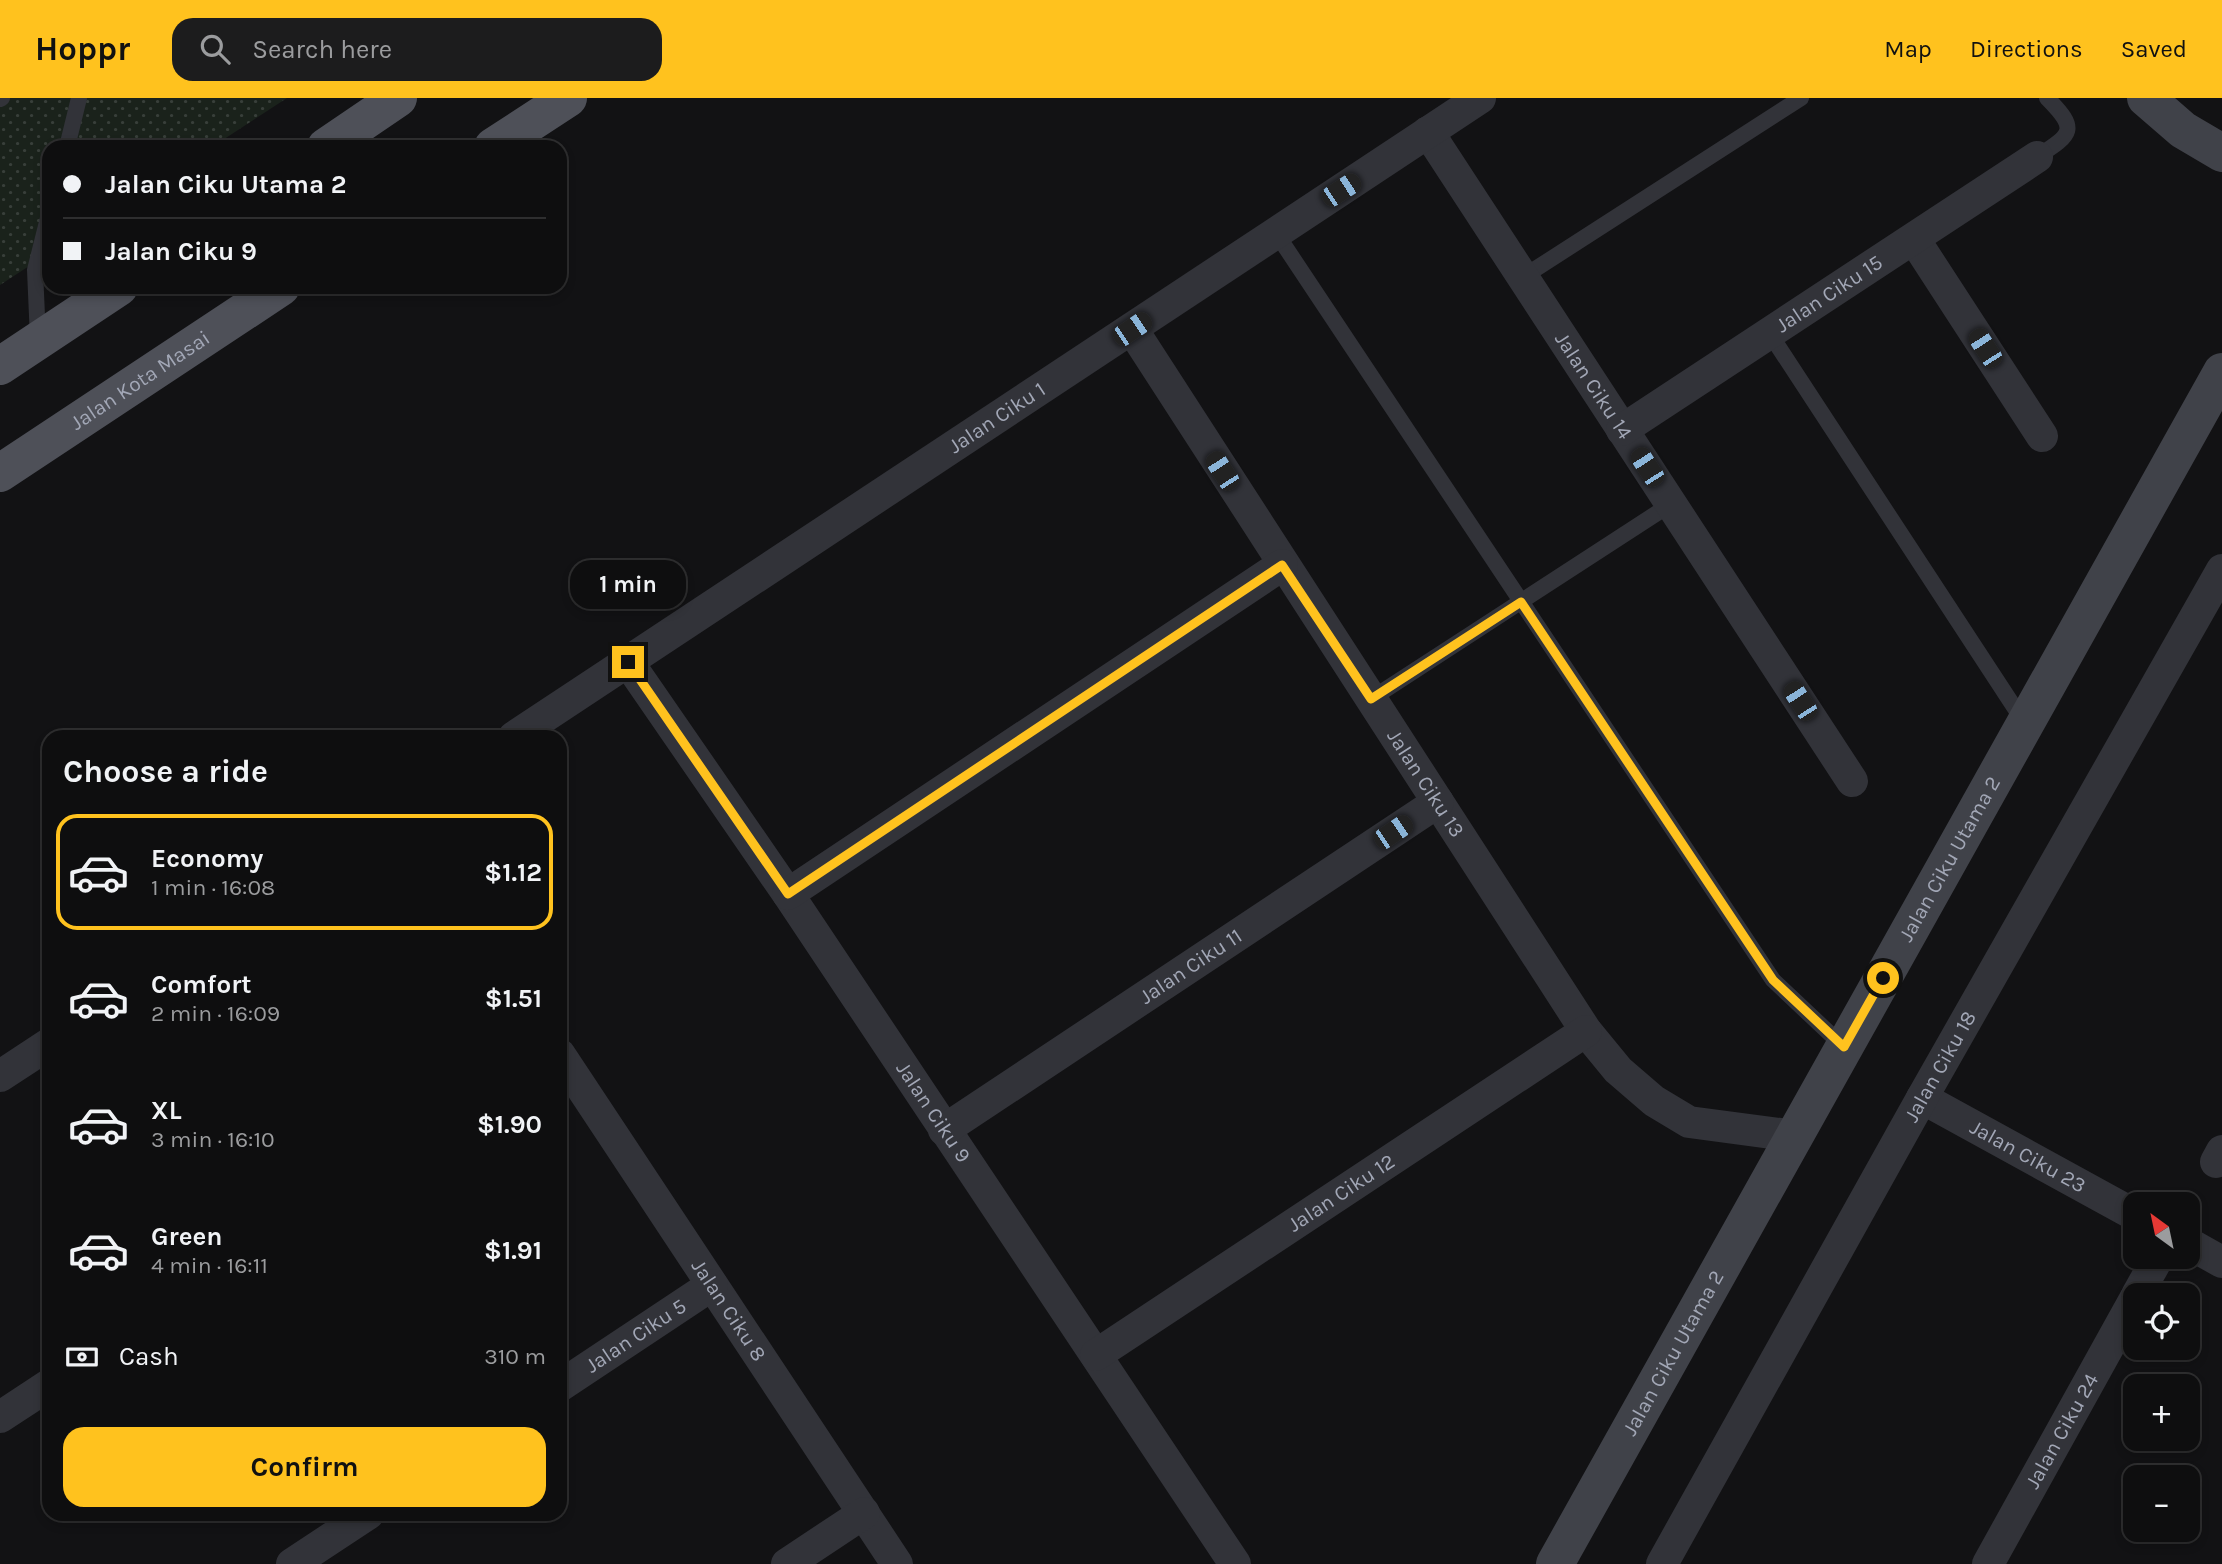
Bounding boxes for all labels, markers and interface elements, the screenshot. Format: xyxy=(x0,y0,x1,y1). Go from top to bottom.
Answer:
search box xyxy=(172,18,662,81)
text: Hoppr xyxy=(35,30,130,68)
icon: search xyxy=(196,30,234,68)
text: Search here xyxy=(252,34,392,65)
text: Map xyxy=(1884,35,1932,63)
text: Directions xyxy=(1970,35,2083,63)
text: Saved xyxy=(2121,35,2187,63)
text: Jalan Ciku Utama 2 xyxy=(105,169,347,200)
car xyxy=(1318,170,1365,210)
text: Jalan Ciku 9 xyxy=(105,236,257,267)
street label: Jalan Ciku 15 xyxy=(1771,250,1887,337)
car xyxy=(1109,309,1156,349)
car xyxy=(1965,325,2006,371)
street label: Jalan Kota Masai xyxy=(66,326,214,435)
street label: Jalan Ciku 14 xyxy=(1550,328,1637,444)
street label: Jalan Ciku 1 xyxy=(944,377,1050,458)
car xyxy=(1627,444,1668,490)
car xyxy=(1202,448,1243,494)
callout: 1 min xyxy=(570,560,686,610)
text: 1 min xyxy=(599,571,657,598)
route end xyxy=(612,646,644,678)
car xyxy=(1780,678,1821,724)
street label: Jalan Ciku 13 xyxy=(1382,725,1469,842)
text: Choose a ride xyxy=(63,753,268,790)
street label: Jalan Ciku Utama 2 xyxy=(1894,772,2005,946)
car xyxy=(1370,812,1417,852)
icon: car xyxy=(67,841,130,904)
text: Economy xyxy=(151,843,263,874)
text: $1.12 xyxy=(484,857,542,888)
text: 1 min · 16:08 xyxy=(151,874,275,901)
street label: Jalan Ciku 11 xyxy=(1135,924,1246,1009)
route start xyxy=(1867,962,1899,994)
icon: car xyxy=(67,967,130,1030)
text: Comfort xyxy=(151,969,252,1000)
text: $1.51 xyxy=(485,983,542,1014)
text: 2 min · 16:09 xyxy=(151,1000,280,1027)
street label: Jalan Ciku 18 xyxy=(1899,1007,1981,1126)
street label: Jalan Ciku 9 xyxy=(891,1057,976,1167)
icon: car xyxy=(67,1093,130,1156)
text: XL xyxy=(151,1095,182,1126)
text: $1.90 xyxy=(477,1109,542,1140)
street label: Jalan Ciku 23 xyxy=(1966,1115,2090,1198)
text: 3 min · 16:10 xyxy=(151,1126,275,1153)
street label: Jalan Ciku 12 xyxy=(1283,1149,1399,1237)
north arrow xyxy=(2123,1192,2200,1269)
map controls xyxy=(2123,1192,2200,1542)
icon: car xyxy=(67,1219,130,1282)
text: Green xyxy=(151,1221,223,1252)
text: $1.91 xyxy=(484,1235,542,1266)
text: 4 min · 16:11 xyxy=(151,1252,268,1279)
street label: Jalan Ciku 8 xyxy=(687,1255,771,1365)
street label: Jalan Ciku Utama 2 xyxy=(1617,1266,1729,1440)
button: locate xyxy=(2123,1283,2200,1360)
street label: Jalan Ciku 5 xyxy=(581,1294,691,1378)
icon: cash xyxy=(63,1338,101,1376)
text: Cash xyxy=(119,1341,179,1372)
text: 310 m xyxy=(484,1343,546,1370)
street label: Jalan Ciku 24 xyxy=(2020,1369,2103,1493)
button: + xyxy=(2123,1374,2200,1451)
button: Confirm xyxy=(63,1427,546,1507)
button: − xyxy=(2123,1465,2200,1542)

